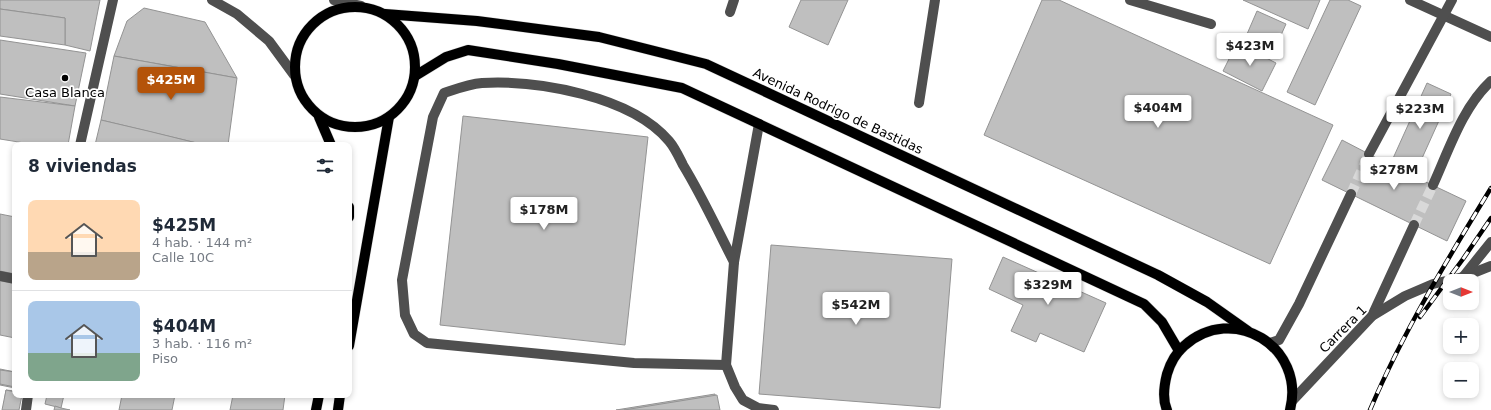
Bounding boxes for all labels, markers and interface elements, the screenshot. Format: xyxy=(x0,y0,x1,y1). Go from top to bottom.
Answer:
pin: $423M xyxy=(1222,33,1278,67)
text: $423M xyxy=(1225,38,1275,53)
street label: Avenida Rodrigo de Bastidas xyxy=(751,65,926,157)
pin: $425M xyxy=(143,67,199,101)
text: $425M xyxy=(146,72,196,87)
marker: Casa Blanca xyxy=(60,73,70,83)
place label: Casa Blanca xyxy=(25,85,105,100)
pin: $404M xyxy=(1130,95,1186,129)
pin: $223M xyxy=(1392,96,1448,130)
text: $404M xyxy=(1133,100,1183,115)
text: $223M xyxy=(1395,101,1445,116)
icon: filters xyxy=(314,155,336,177)
text: 8 viviendas xyxy=(28,156,137,176)
pin: $278M xyxy=(1366,157,1422,191)
text: $278M xyxy=(1369,162,1419,177)
pin: $178M xyxy=(516,197,572,231)
text: $178M xyxy=(519,202,569,217)
text: $425M xyxy=(152,215,216,235)
icon: home xyxy=(60,216,108,264)
text: 4 hab. · 144 m² xyxy=(152,235,252,250)
text: Calle 10C xyxy=(152,250,214,265)
pin: $329M xyxy=(1020,272,1076,306)
north arrow xyxy=(1443,274,1479,310)
map controls xyxy=(1443,274,1479,398)
text: $329M xyxy=(1023,277,1073,292)
pin: $542M xyxy=(828,292,884,326)
text: $542M xyxy=(831,297,881,312)
street label: Carrera 1 xyxy=(1316,302,1370,356)
text: $404M xyxy=(152,316,216,336)
icon: home xyxy=(60,317,108,365)
button: + xyxy=(1443,318,1479,354)
text: 3 hab. · 116 m² xyxy=(152,336,252,351)
text: Piso xyxy=(152,351,178,366)
button: − xyxy=(1443,362,1479,398)

